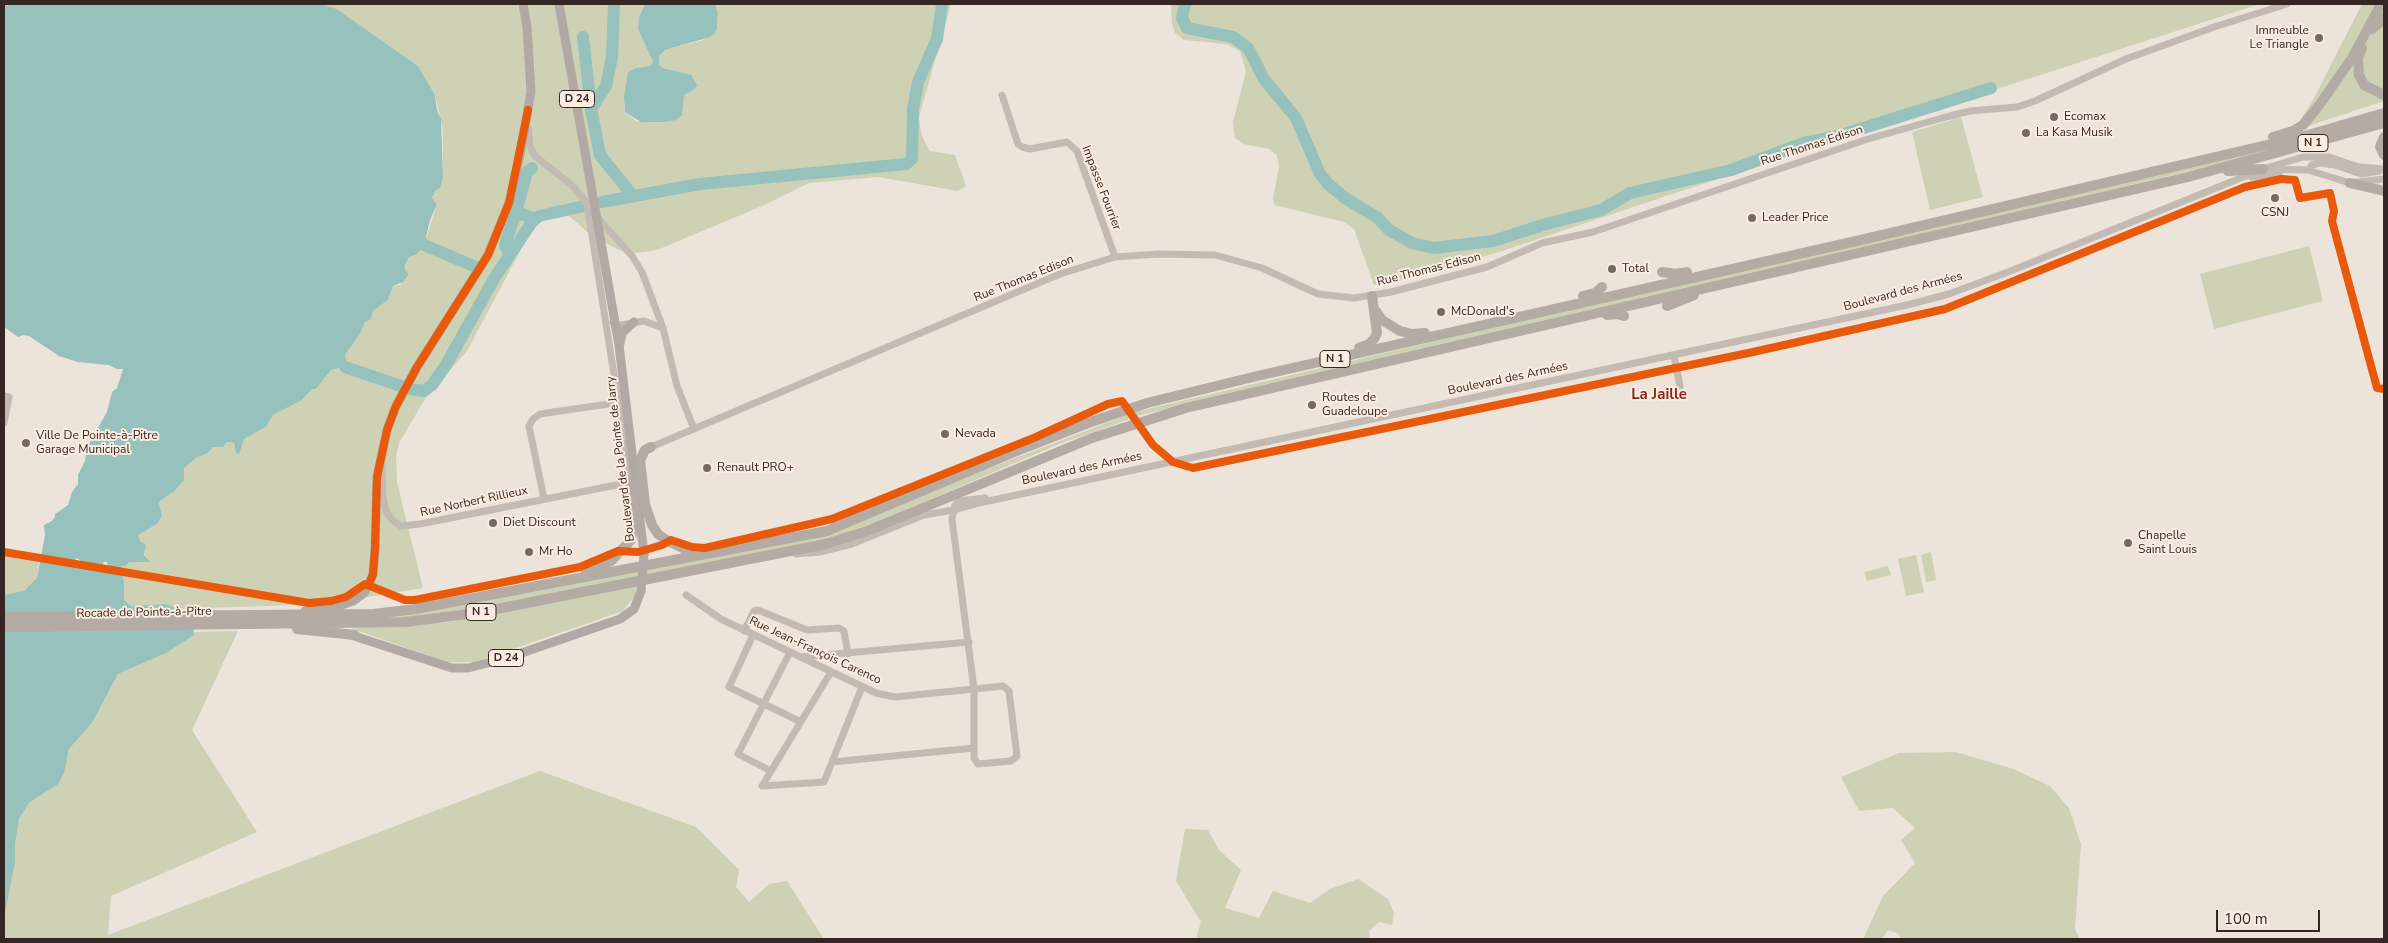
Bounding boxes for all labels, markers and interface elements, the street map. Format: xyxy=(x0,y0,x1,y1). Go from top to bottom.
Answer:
place label: Immeuble Le Triangle xyxy=(2250,24,2309,52)
marker: Immeuble Le Triangle xyxy=(2313,32,2325,44)
road number: D 24 xyxy=(560,90,594,108)
place label: Ecomax xyxy=(2064,110,2106,124)
marker: Ecomax xyxy=(2048,111,2060,123)
street label: Rue Thomas Edison xyxy=(1759,123,1865,169)
place label: La Kasa Musik xyxy=(2036,126,2113,140)
marker: La Kasa Musik xyxy=(2020,127,2032,139)
road number: N 1 xyxy=(2298,134,2328,152)
street label: Impasse Fourrier xyxy=(1078,144,1124,232)
marker: CSNJ xyxy=(2269,192,2281,204)
place label: CSNJ xyxy=(2261,206,2289,220)
place label: Leader Price xyxy=(1762,211,1828,225)
marker: Leader Price xyxy=(1746,212,1758,224)
street label: Rue Thomas Edison xyxy=(1376,250,1482,290)
street label: Rue Thomas Edison xyxy=(972,252,1076,306)
place label: Total xyxy=(1622,262,1649,276)
marker: Total xyxy=(1606,263,1618,275)
street label: Boulevard des Armées xyxy=(1842,269,1964,315)
place label: McDonald's xyxy=(1451,305,1514,319)
marker: McDonald's xyxy=(1435,306,1447,318)
road number: N 1 xyxy=(1320,350,1350,368)
street label: Boulevard des Armées xyxy=(1447,359,1569,399)
street label: Boulevard de la Pointe de Jarry xyxy=(604,375,638,543)
district label: La Jaille xyxy=(1631,386,1687,404)
place label: Routes de Guadeloupe xyxy=(1322,391,1387,419)
marker: Routes de Guadeloupe xyxy=(1306,399,1318,411)
place label: Nevada xyxy=(955,427,996,441)
marker: Nevada xyxy=(939,428,951,440)
place label: Ville De Pointe-à-Pitre Garage Municipal xyxy=(36,429,158,457)
marker: Ville De Pointe-à-Pitre Garage Municipal xyxy=(20,437,32,449)
street label: Boulevard des Armées xyxy=(1021,449,1143,489)
place label: Renault PRO+ xyxy=(717,461,794,475)
marker: Renault PRO+ xyxy=(701,462,713,474)
street label: Rue Norbert Rillieux xyxy=(419,484,529,520)
place label: Diet Discount xyxy=(503,516,576,530)
marker: Diet Discount xyxy=(487,517,499,529)
place label: Chapelle Saint Louis xyxy=(2138,529,2197,557)
marker: Chapelle Saint Louis xyxy=(2122,537,2134,549)
place label: Mr Ho xyxy=(539,545,572,559)
marker: Mr Ho xyxy=(523,546,535,558)
road number: N 1 xyxy=(466,604,496,620)
street label: Rocade de Pointe-à-Pitre xyxy=(76,605,212,621)
street label: Rue Jean-François Carenco xyxy=(747,614,883,688)
road number: D 24 xyxy=(488,650,524,666)
scale bar xyxy=(2218,900,2322,932)
text: 100 m xyxy=(2224,909,2268,929)

